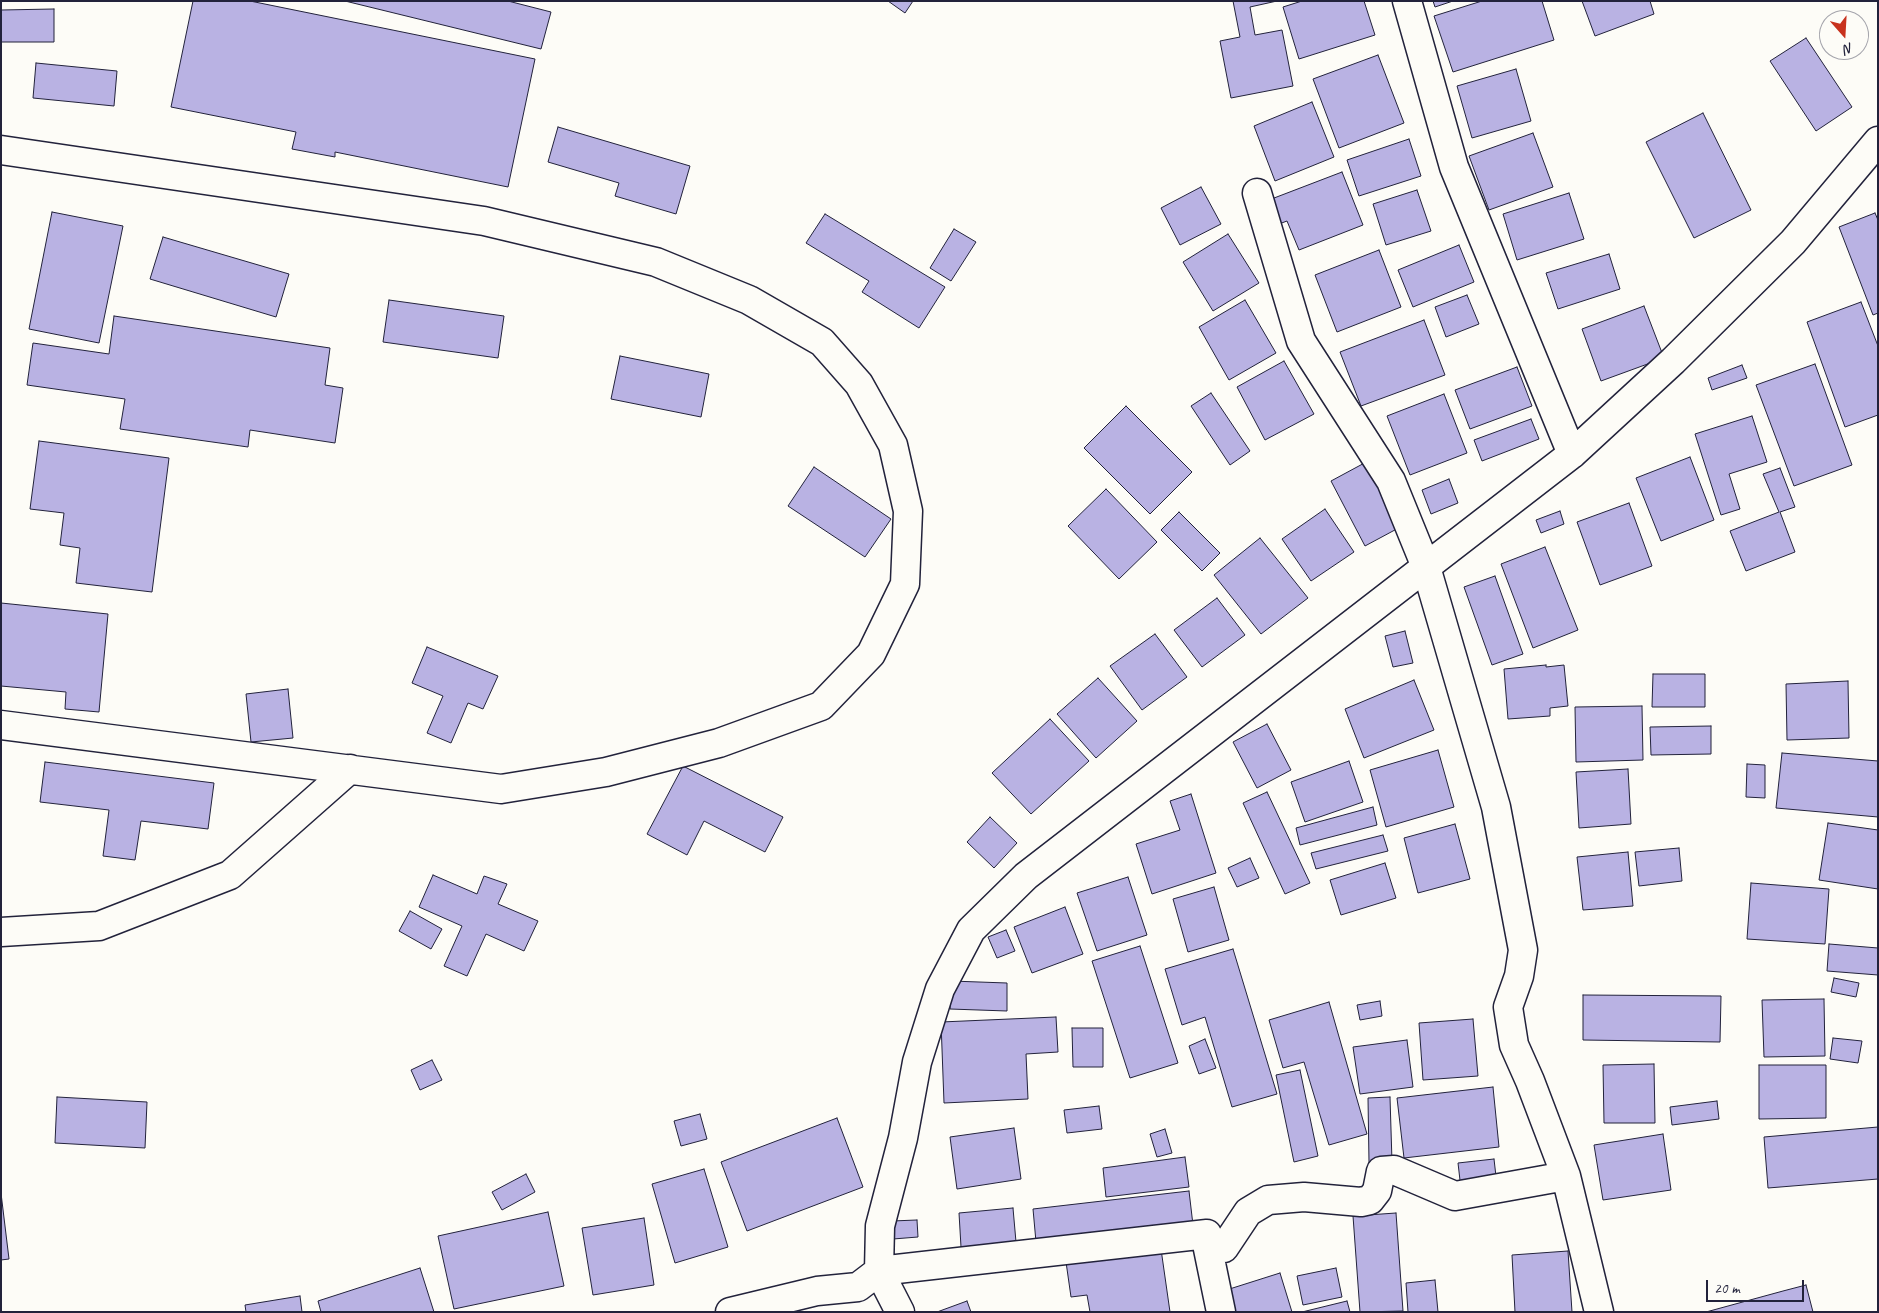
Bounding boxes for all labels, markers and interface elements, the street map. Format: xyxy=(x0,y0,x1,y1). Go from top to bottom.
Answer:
north arrow xyxy=(1819,10,1869,60)
text: N xyxy=(1842,39,1856,58)
scale bar xyxy=(1709,1270,1806,1302)
text: 20 m xyxy=(1714,1279,1740,1298)

